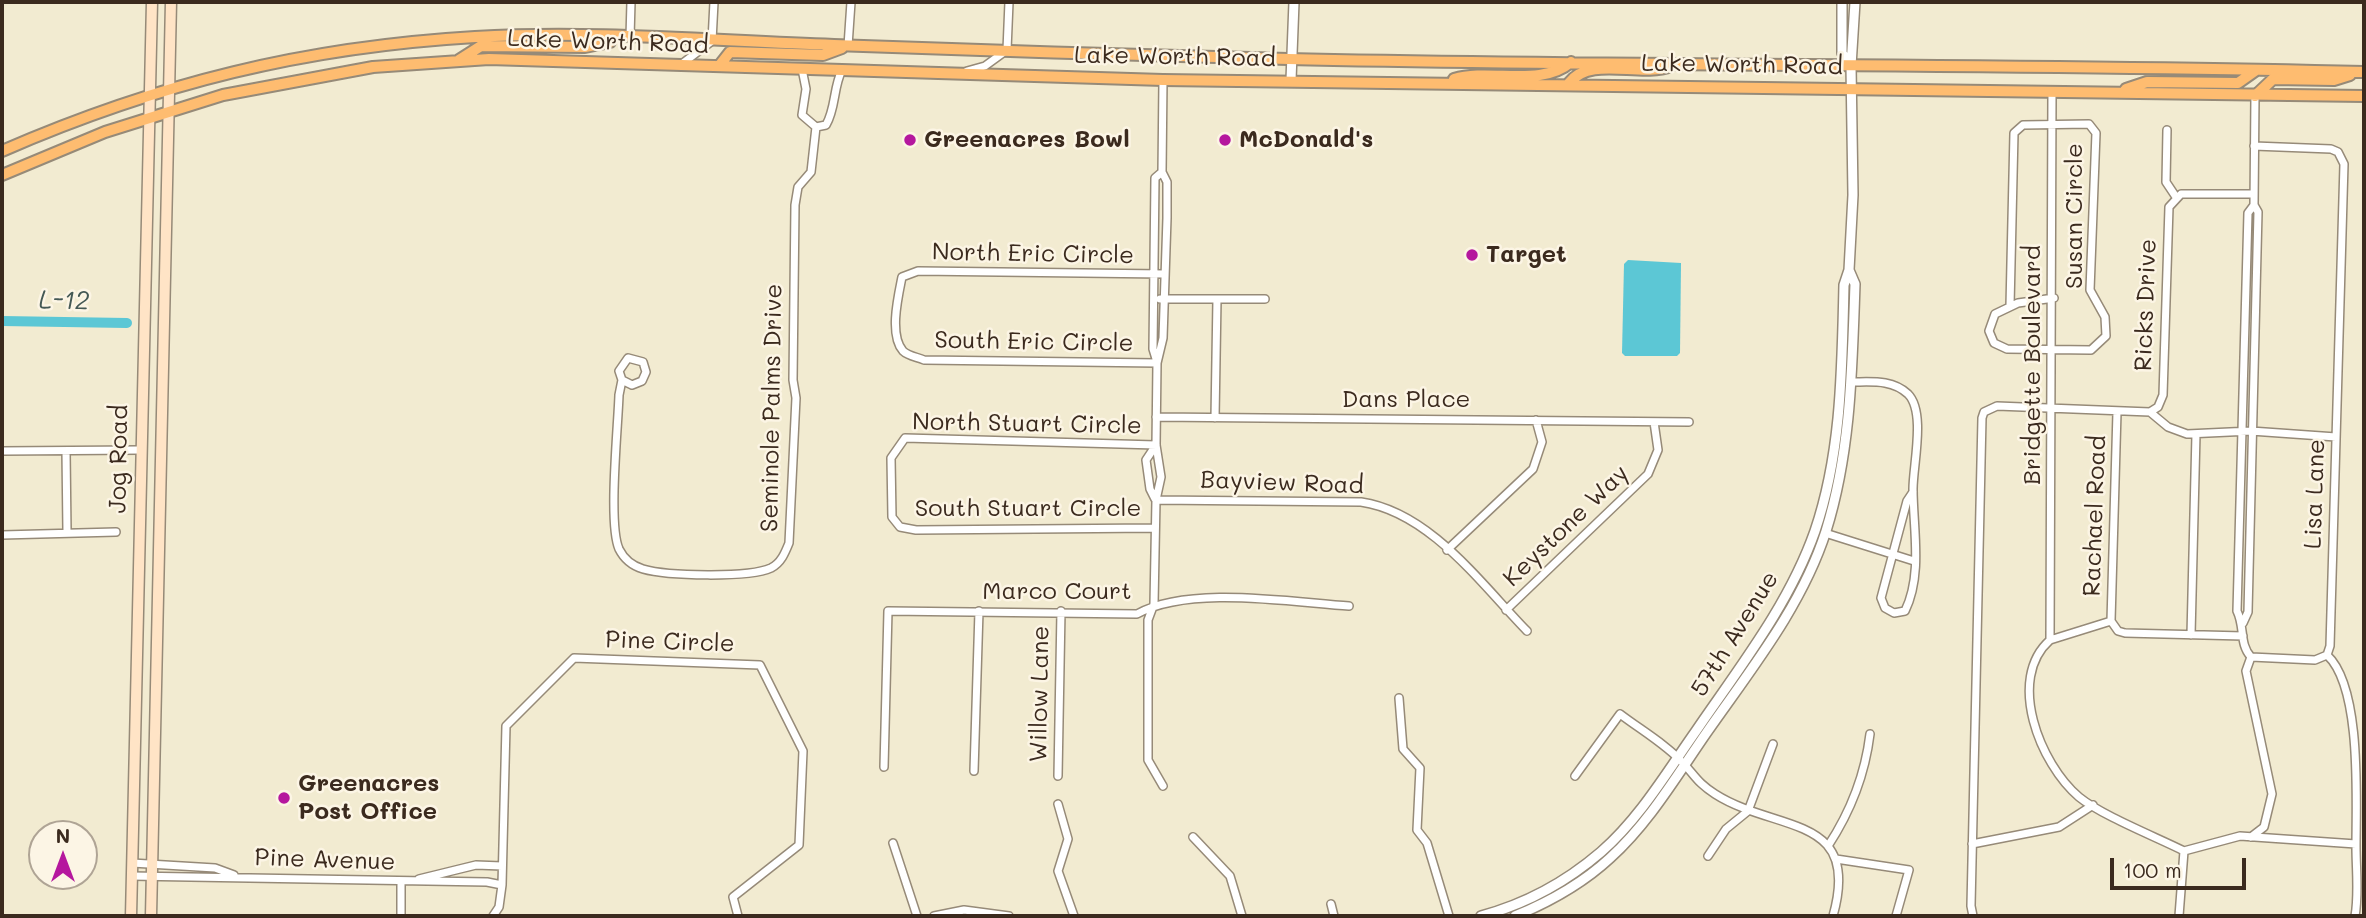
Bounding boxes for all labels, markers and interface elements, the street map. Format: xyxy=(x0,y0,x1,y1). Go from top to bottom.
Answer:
street label: Lake Worth Road xyxy=(507,24,709,60)
street label: Lake Worth Road xyxy=(1074,41,1276,73)
street label: Lake Worth Road xyxy=(1641,49,1843,81)
place label: Greenacres Bowl xyxy=(924,126,1130,154)
place label: McDonald's xyxy=(1239,126,1373,154)
marker: Greenacres Bowl xyxy=(902,132,918,148)
marker: McDonald's xyxy=(1217,132,1233,148)
street label: Susan Circle xyxy=(2061,143,2089,289)
street label: North Eric Circle xyxy=(932,238,1134,270)
street label: Ricks Drive xyxy=(2129,238,2163,372)
place label: Target xyxy=(1486,241,1567,269)
street label: Bridgette Boulevard xyxy=(2019,245,2047,485)
marker: Target xyxy=(1464,247,1480,263)
street label: Seminole Palms Drive xyxy=(755,284,789,532)
water label: L-12 xyxy=(38,285,90,317)
street label: South Eric Circle xyxy=(934,326,1134,358)
street label: Dans Place xyxy=(1342,386,1470,414)
street label: Jog Road xyxy=(104,404,134,514)
street label: North Stuart Circle xyxy=(912,408,1142,440)
street label: Rachael Road xyxy=(2078,435,2112,597)
street label: Lisa Lane xyxy=(2299,439,2331,549)
street label: Keystone Way xyxy=(1497,459,1635,593)
street label: Bayview Road xyxy=(1200,466,1364,500)
street label: South Stuart Circle xyxy=(915,495,1141,523)
street label: 57th Avenue xyxy=(1685,566,1785,702)
street label: Marco Court xyxy=(982,578,1132,606)
street label: Pine Circle xyxy=(605,625,735,659)
street label: Willow Lane xyxy=(1024,625,1056,763)
place label: Greenacres Post Office xyxy=(298,770,439,826)
marker: Greenacres Post Office xyxy=(276,790,292,806)
north arrow xyxy=(28,820,98,890)
text: N xyxy=(56,823,70,848)
street label: Pine Avenue xyxy=(254,843,396,877)
scale bar xyxy=(2114,844,2250,888)
text: 100 m xyxy=(2123,856,2182,883)

